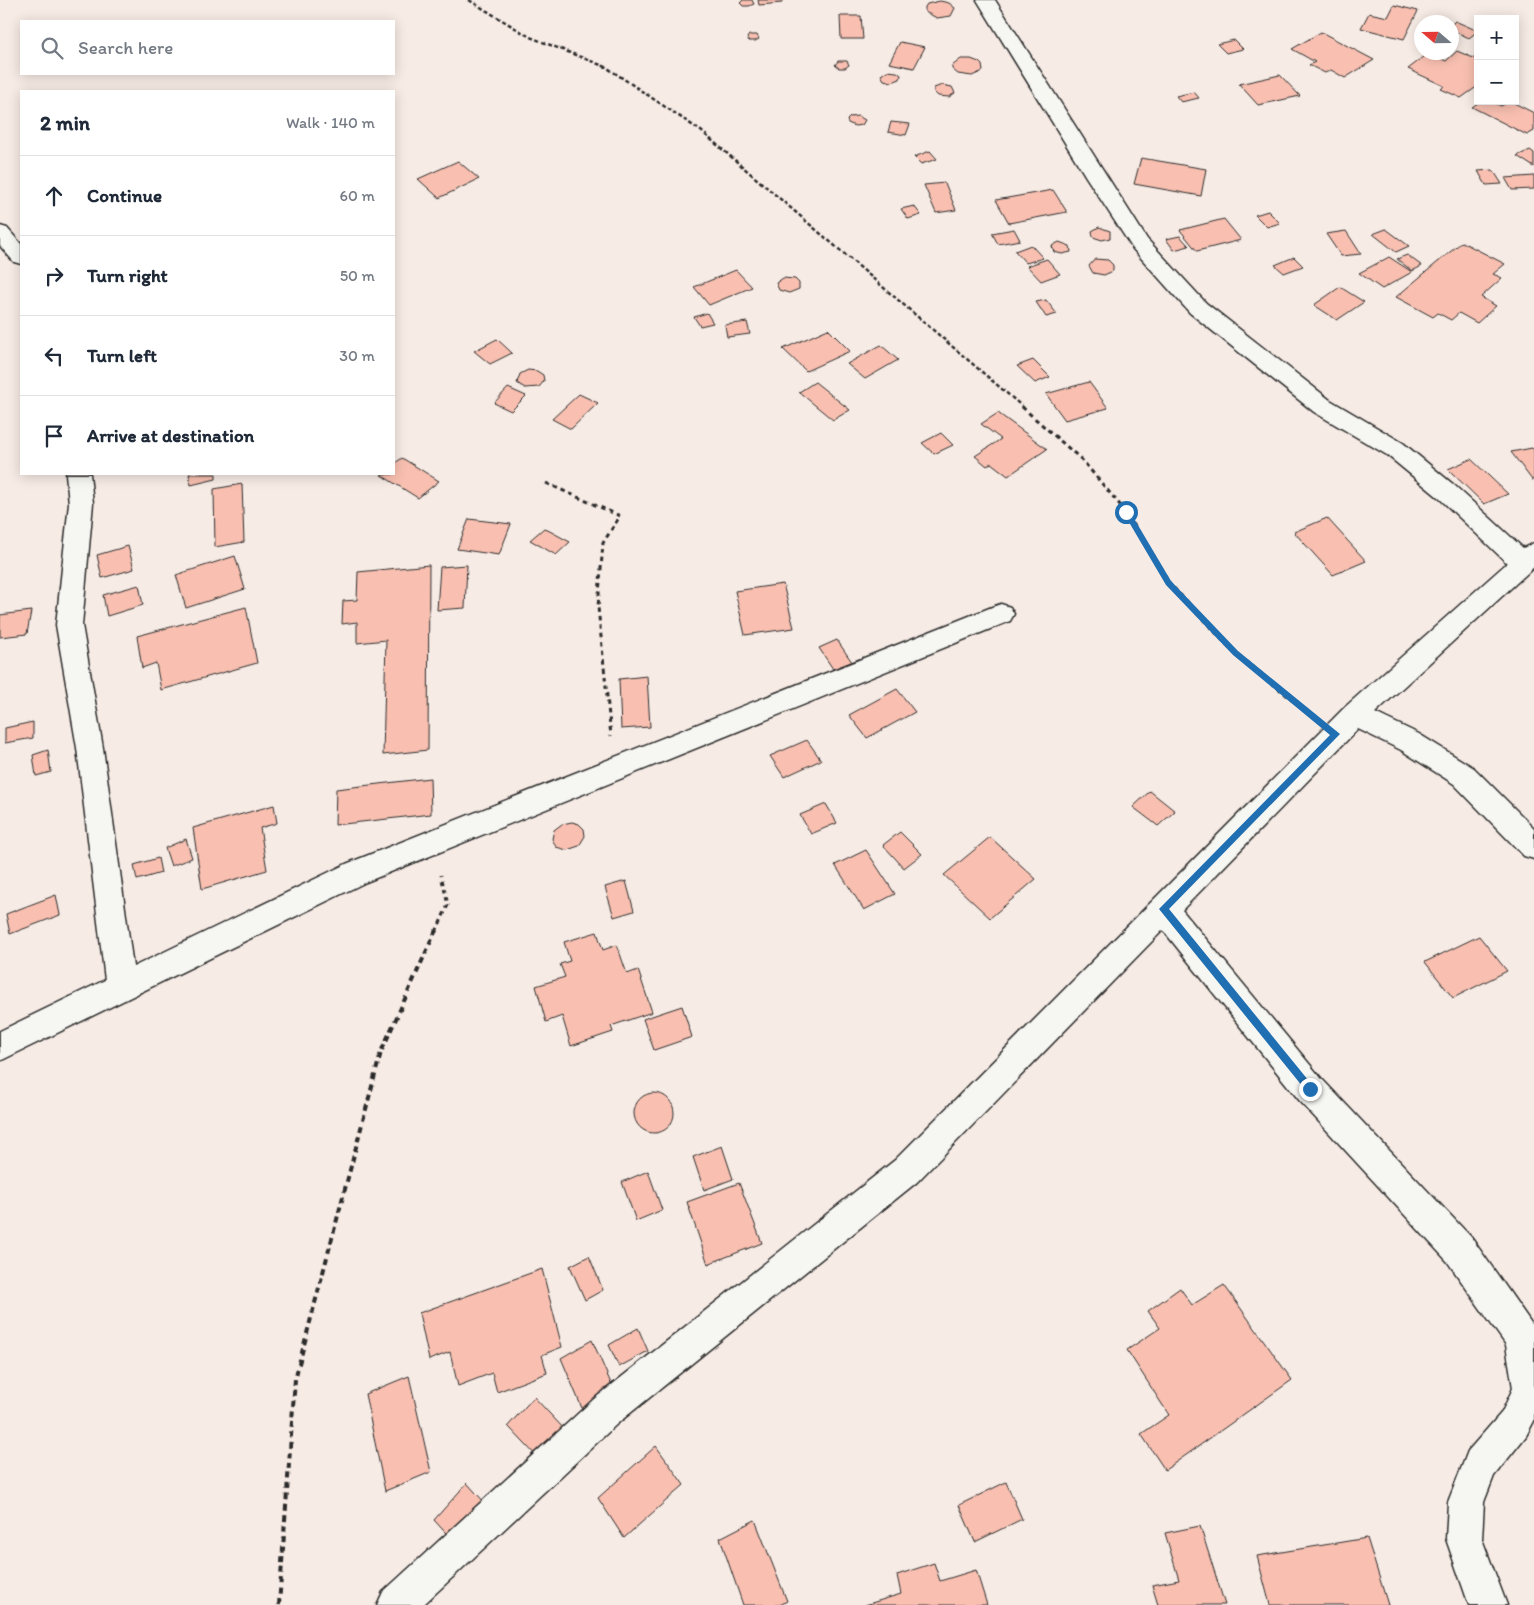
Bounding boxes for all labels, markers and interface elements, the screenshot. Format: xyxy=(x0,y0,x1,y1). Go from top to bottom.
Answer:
north arrow xyxy=(1414,15,1459,60)
map controls xyxy=(1474,15,1519,105)
button: + xyxy=(1474,15,1519,60)
search box xyxy=(20,20,395,75)
icon: search xyxy=(38,34,66,62)
text: Search here xyxy=(78,36,173,59)
button: − xyxy=(1474,60,1519,105)
text: 2 min xyxy=(40,110,90,135)
text: Walk · 140 m xyxy=(286,113,375,132)
icon: ahead xyxy=(40,182,68,210)
text: Continue xyxy=(87,184,162,207)
text: 60 m xyxy=(340,186,375,205)
icon: right xyxy=(40,262,68,290)
text: Turn right xyxy=(87,264,168,287)
text: 50 m xyxy=(340,266,375,285)
icon: left xyxy=(40,342,68,370)
text: Turn left xyxy=(87,344,157,367)
text: 30 m xyxy=(339,346,375,365)
icon: arrive xyxy=(40,422,68,450)
text: Arrive at destination xyxy=(87,424,254,447)
route start xyxy=(1115,501,1138,524)
route end xyxy=(1299,1078,1322,1101)

